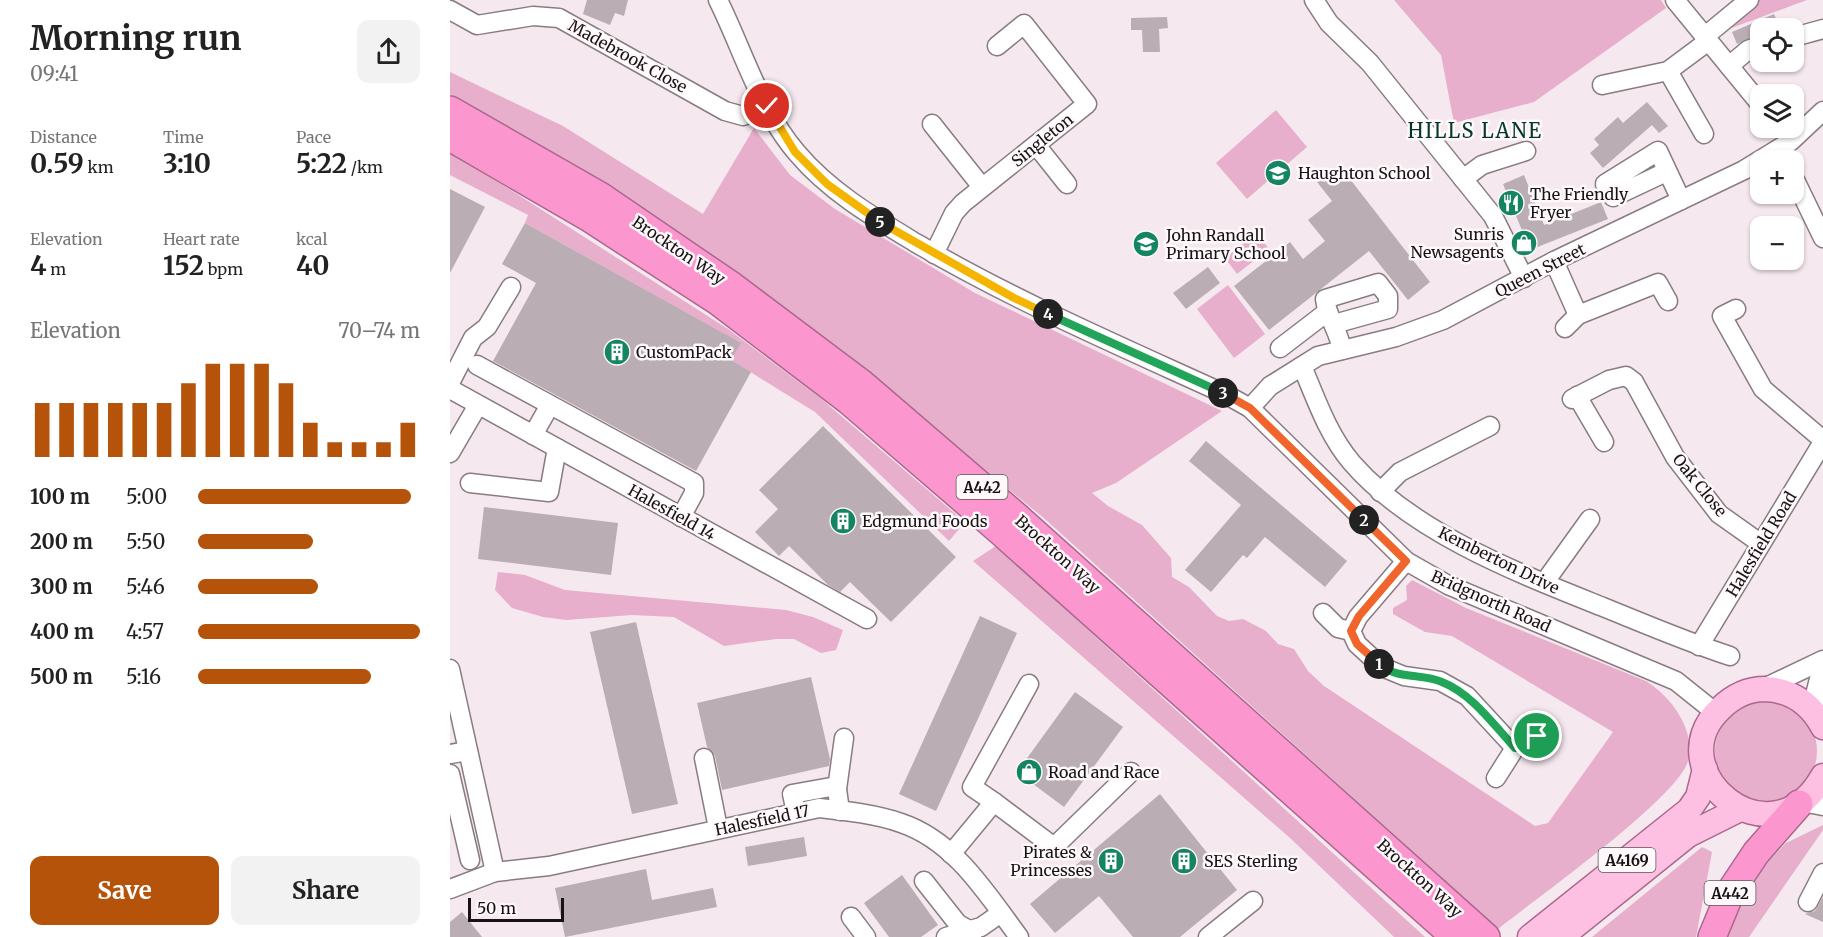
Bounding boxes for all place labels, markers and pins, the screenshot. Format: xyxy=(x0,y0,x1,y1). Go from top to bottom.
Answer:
pin xyxy=(741,80,792,131)
school or university icon: Haughton School xyxy=(1263,158,1293,188)
place label: Haughton School xyxy=(1298,163,1430,183)
place label: The Friendly Fryer xyxy=(1530,184,1629,222)
restaurant icon: The Friendly Fryer xyxy=(1496,188,1526,218)
pin: 5 xyxy=(865,207,895,237)
place label: Sunris Newsagents xyxy=(1411,224,1504,262)
place label: John Randall Primary School xyxy=(1165,225,1286,263)
shop icon: Sunris Newsagents xyxy=(1509,228,1539,258)
school or university icon: John Randall Primary School xyxy=(1131,229,1161,259)
pin: 4 xyxy=(1033,299,1063,329)
building icon: CustomPack xyxy=(602,337,632,367)
place label: CustomPack xyxy=(636,342,733,362)
pin: 3 xyxy=(1208,378,1238,408)
pin: 2 xyxy=(1349,505,1379,535)
building icon: Edgmund Foods xyxy=(828,506,858,536)
place label: Edgmund Foods xyxy=(862,511,988,531)
pin: 1 xyxy=(1364,649,1394,679)
pin xyxy=(1511,710,1562,761)
shop icon: Road and Race xyxy=(1014,757,1044,787)
place label: Road and Race xyxy=(1048,762,1159,782)
place label: Pirates & Princesses xyxy=(1010,842,1092,880)
building icon: Pirates & Princesses xyxy=(1096,846,1126,876)
building icon: SES Sterling xyxy=(1169,846,1199,876)
place label: SES Sterling xyxy=(1204,851,1298,871)

